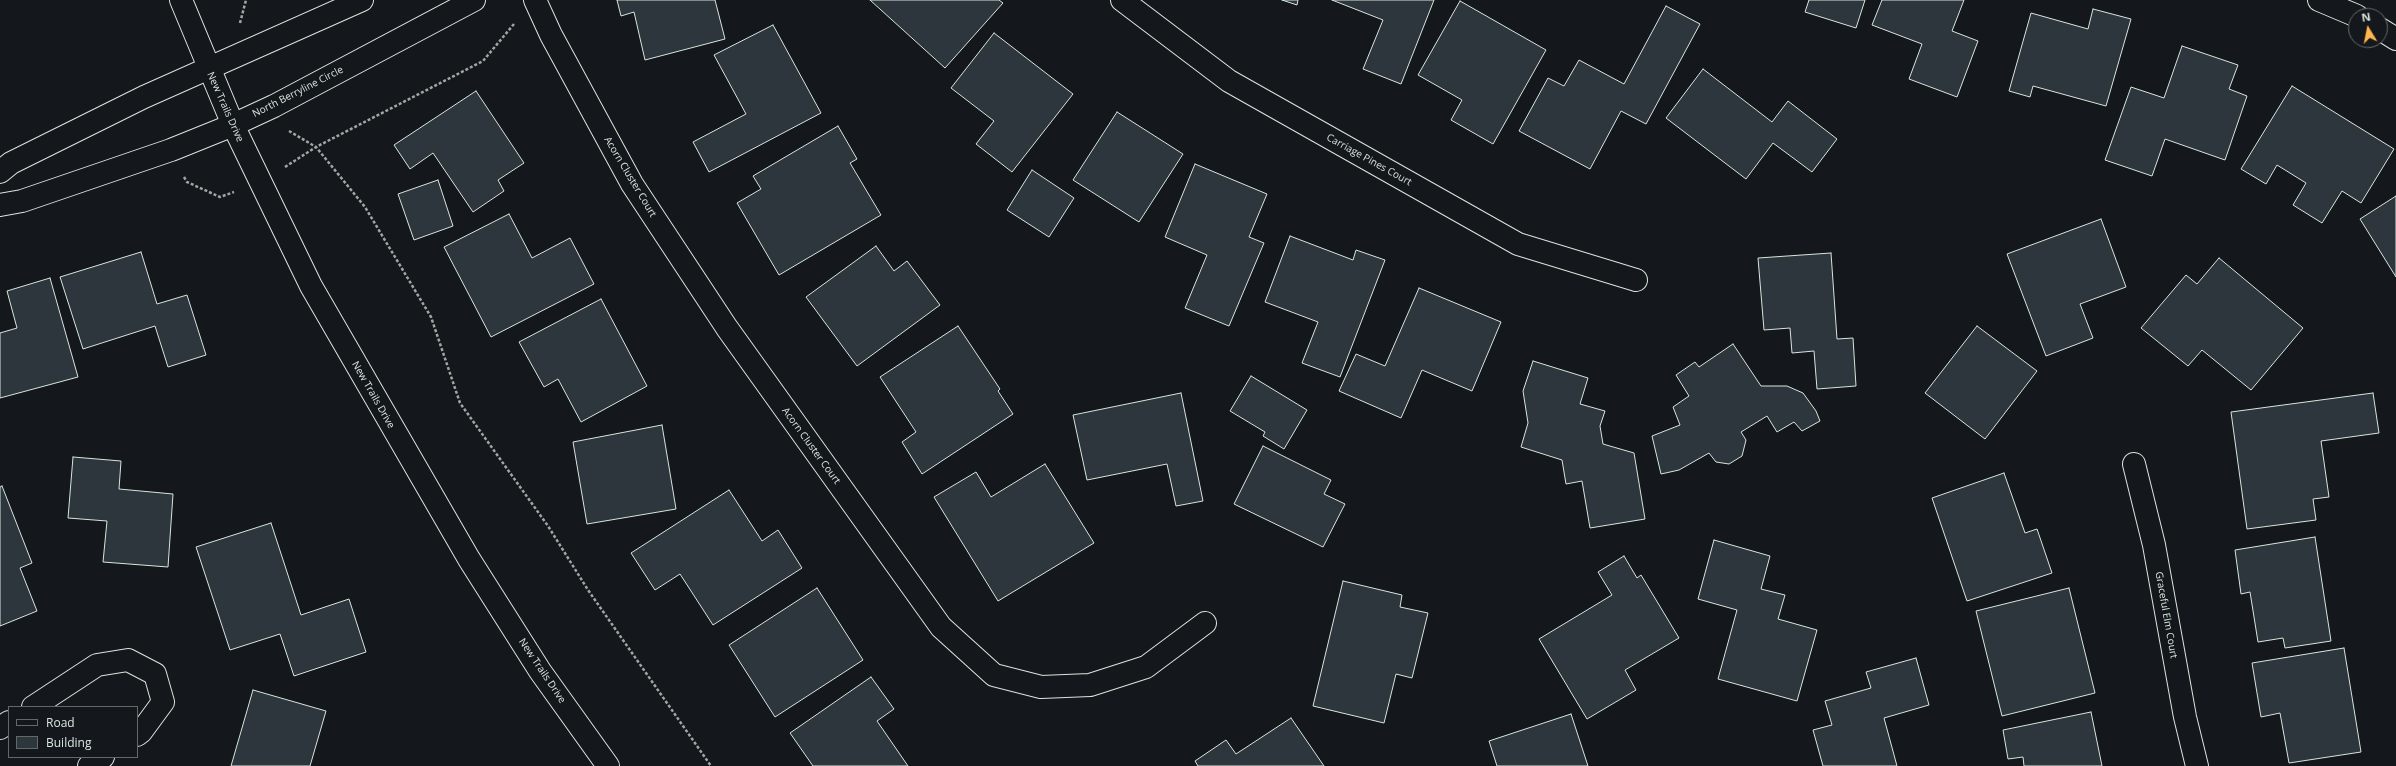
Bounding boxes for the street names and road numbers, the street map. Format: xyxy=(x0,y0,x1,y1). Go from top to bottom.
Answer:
street label: North Berryline Circle xyxy=(251,64,345,120)
street label: New Trails Drive xyxy=(204,70,246,144)
street label: Carriage Pines Court xyxy=(1324,132,1414,188)
street label: Acorn Cluster Court xyxy=(601,135,659,219)
street label: New Trails Drive xyxy=(349,359,397,431)
street label: Acorn Cluster Court xyxy=(779,405,843,487)
street label: Graceful Elm Court xyxy=(2152,571,2180,659)
street label: New Trails Drive xyxy=(516,636,568,706)

